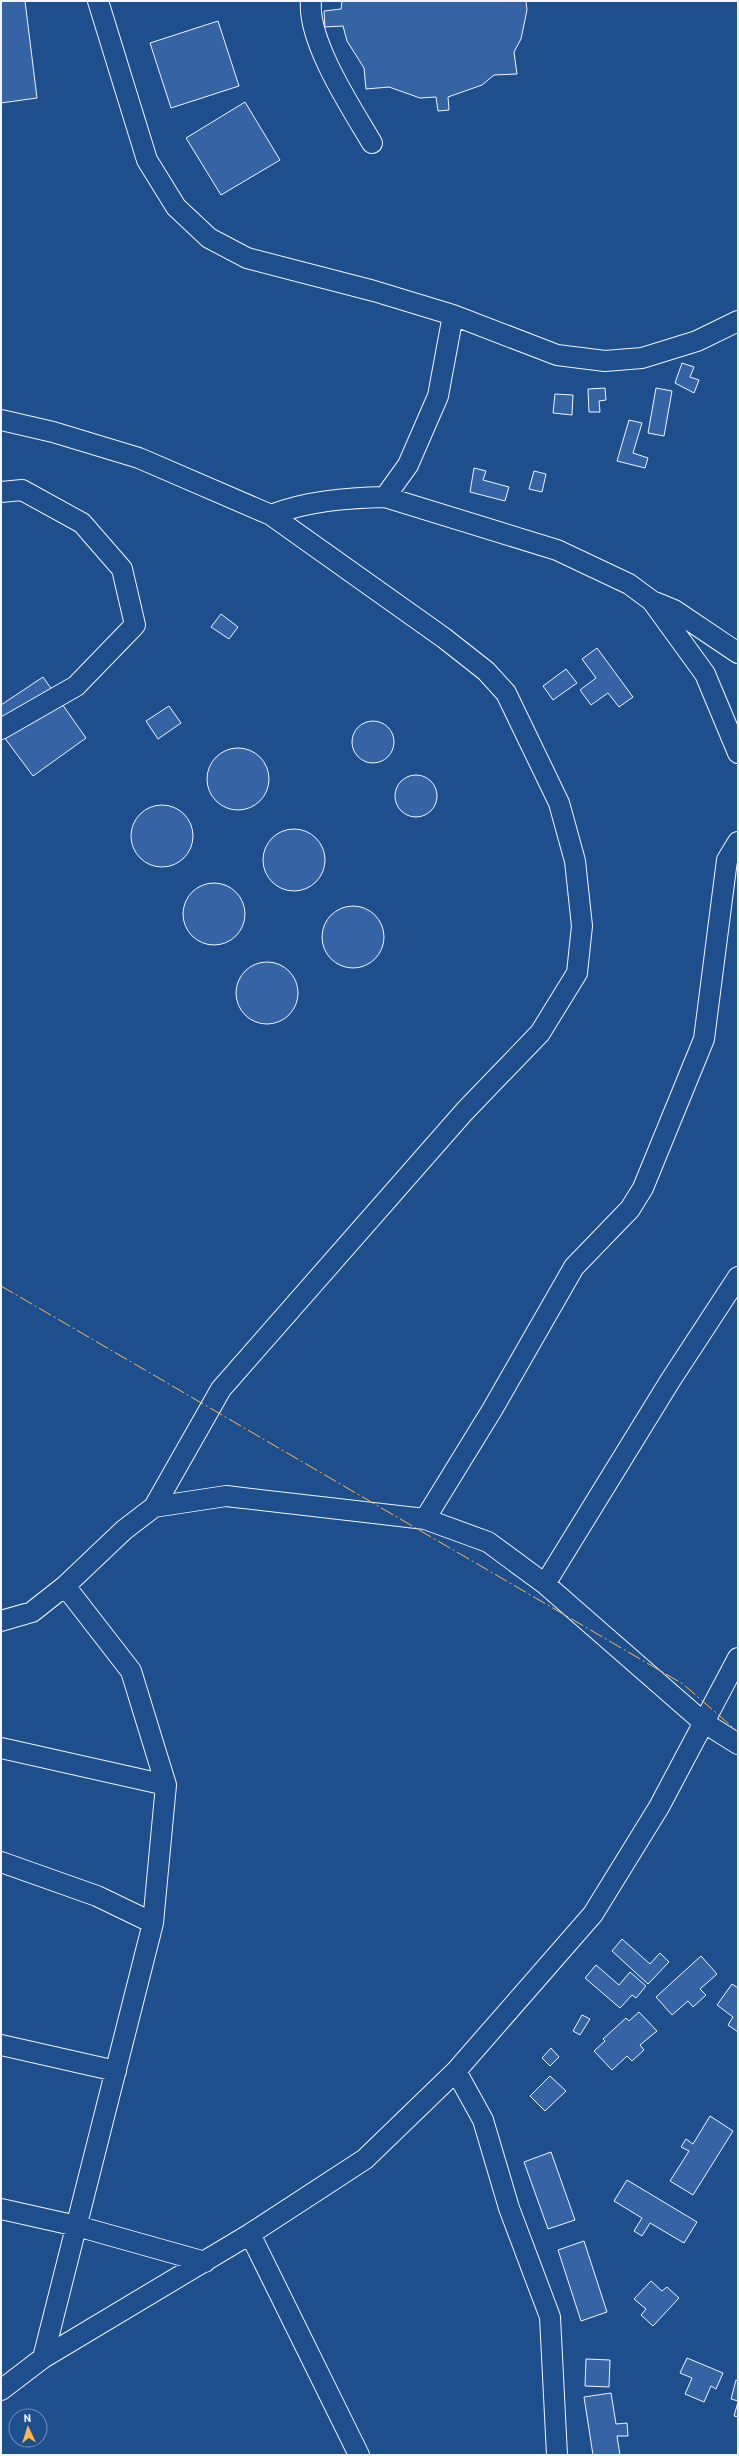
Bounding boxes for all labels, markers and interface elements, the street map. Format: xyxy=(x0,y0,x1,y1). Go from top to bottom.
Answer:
north arrow xyxy=(8,2408,48,2448)
text: N xyxy=(23,2411,31,2424)

